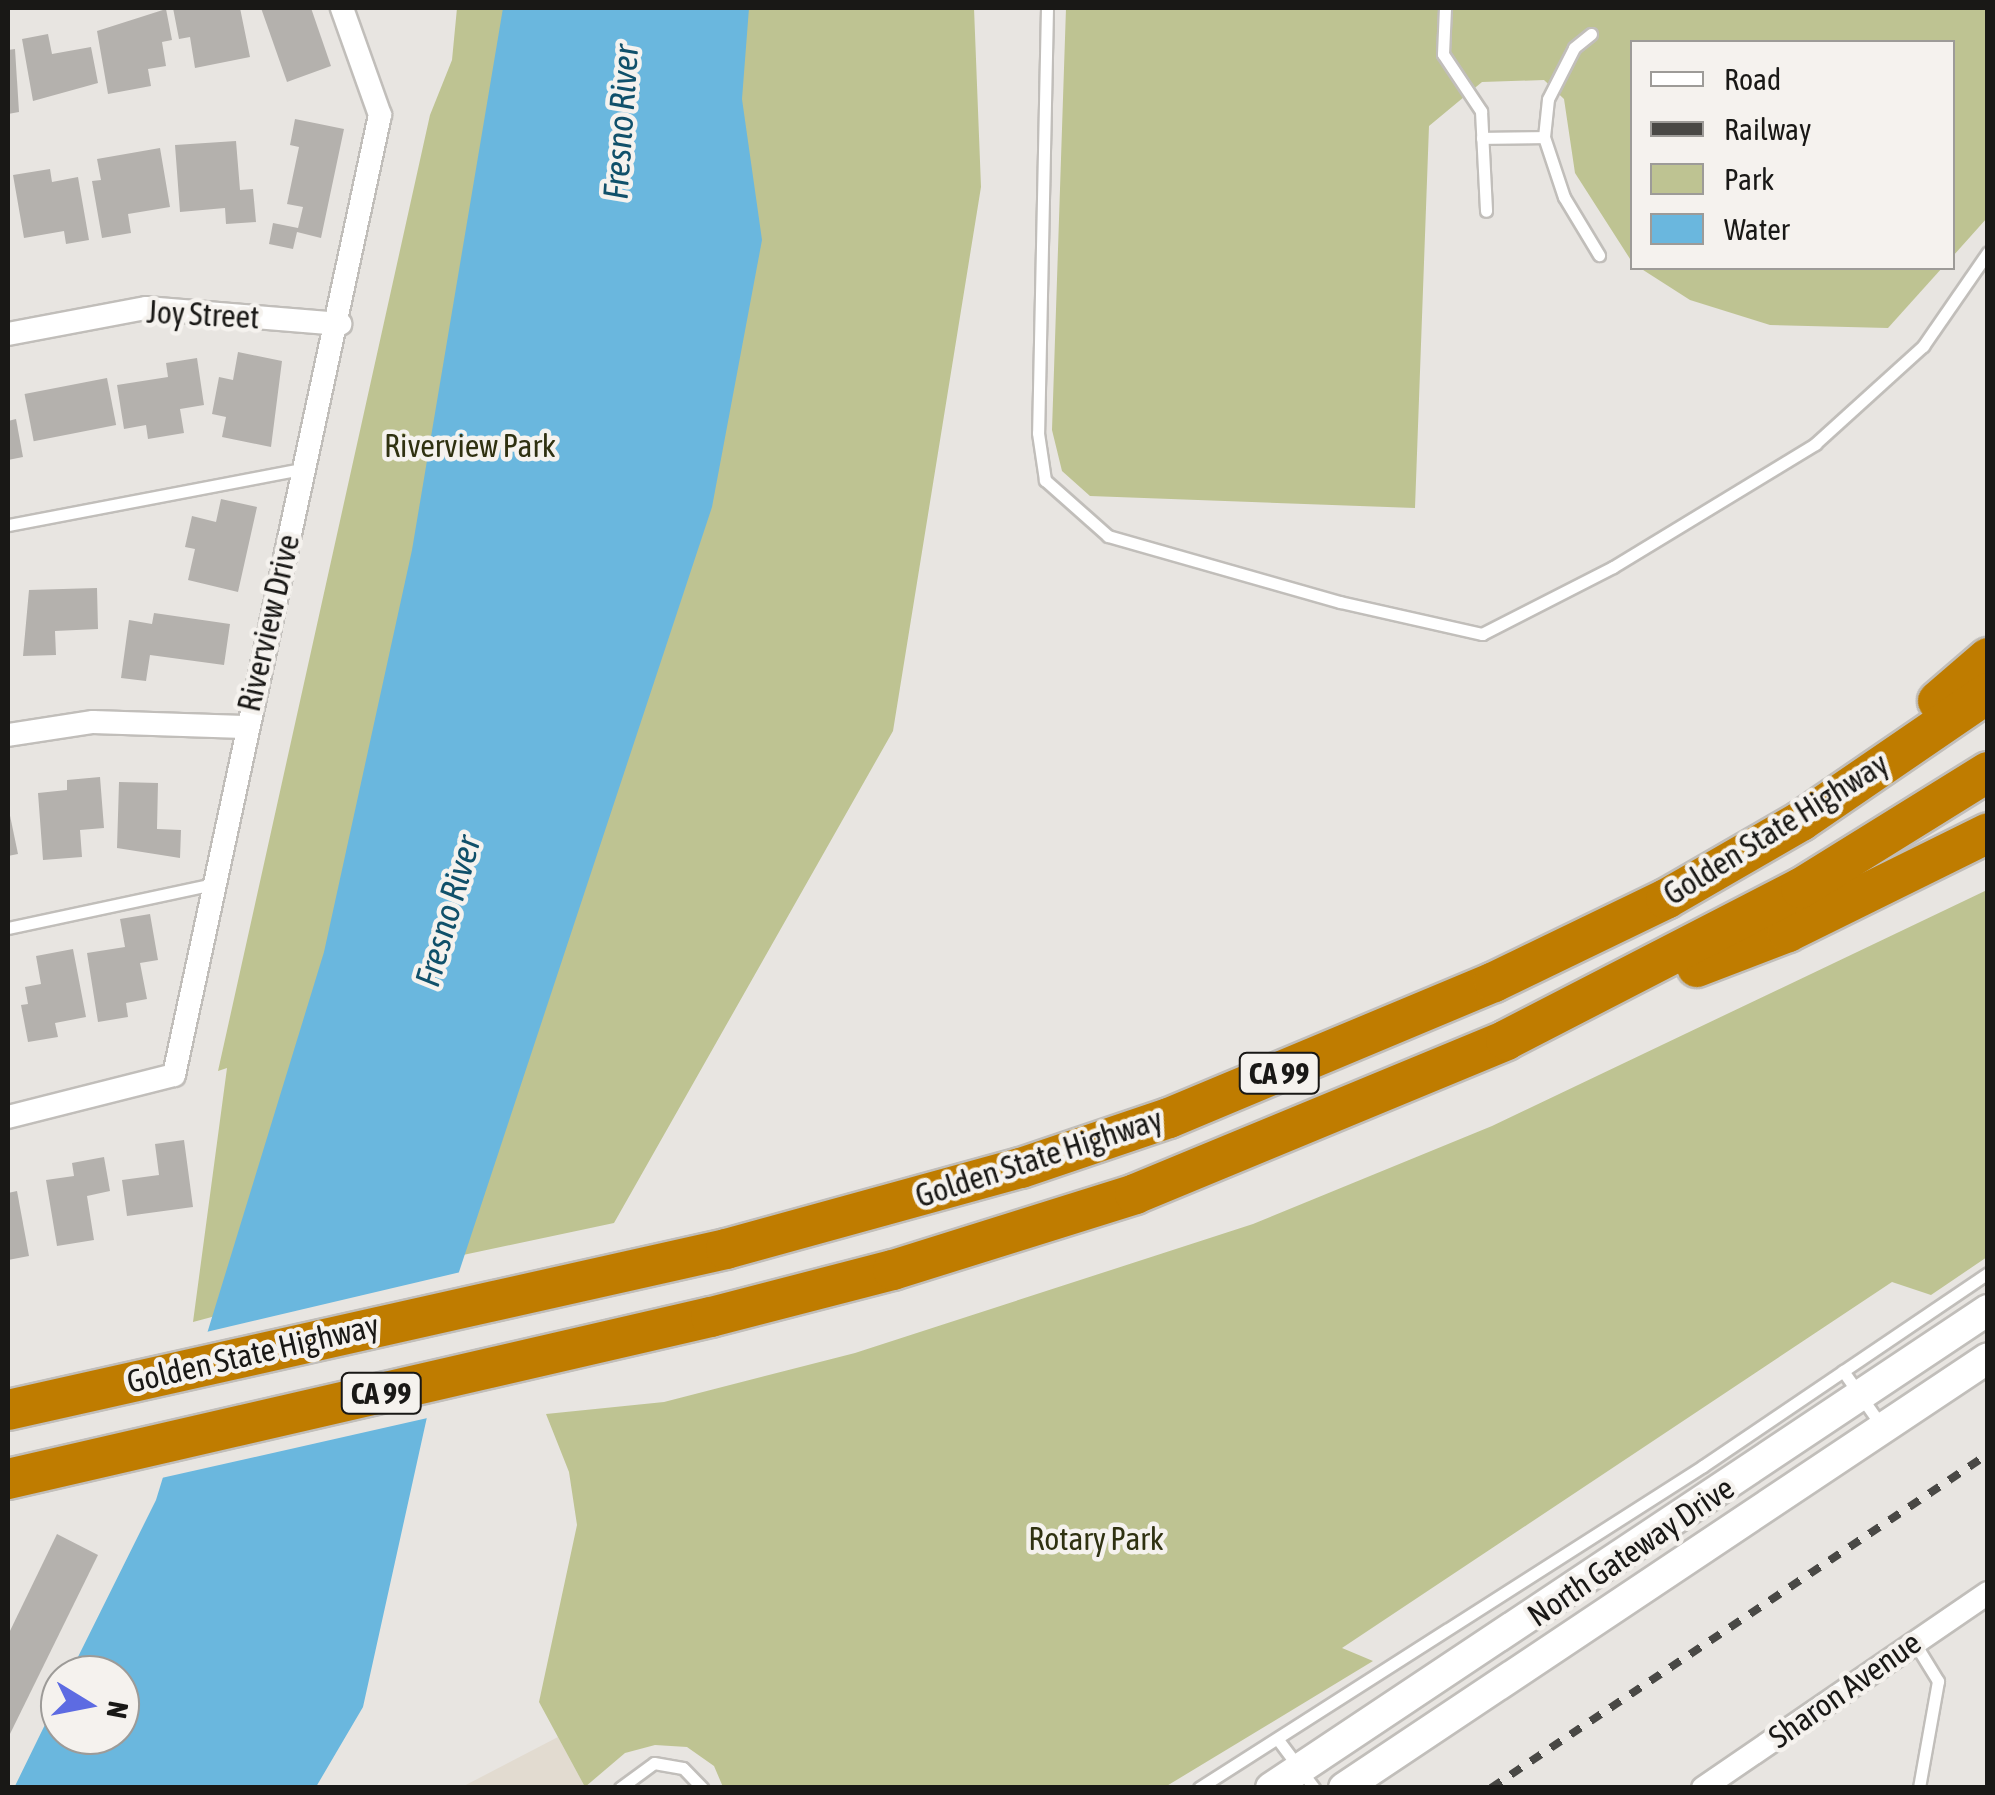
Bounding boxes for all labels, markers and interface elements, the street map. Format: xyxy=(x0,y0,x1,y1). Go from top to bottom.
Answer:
legend xyxy=(1630,40,1955,270)
water label: Fresno River xyxy=(594,43,646,201)
text: Road xyxy=(1724,62,1781,96)
text: Railway xyxy=(1724,112,1811,146)
text: Park xyxy=(1724,162,1774,196)
text: Water xyxy=(1724,212,1790,246)
street label: Joy Street xyxy=(146,293,260,337)
park label: Riverview Park xyxy=(384,427,556,465)
street label: Riverview Drive xyxy=(230,531,308,715)
street label: Golden State Highway xyxy=(1657,745,1895,913)
water label: Fresno River xyxy=(405,831,489,991)
road number: CA 99 xyxy=(1236,1048,1322,1098)
street label: Golden State Highway xyxy=(911,1100,1167,1216)
street label: Golden State Highway xyxy=(123,1306,383,1402)
road number: CA 99 xyxy=(338,1368,424,1418)
street label: North Gateway Drive xyxy=(1521,1469,1741,1635)
park label: Rotary Park xyxy=(1028,1520,1164,1558)
street label: Sharon Avenue xyxy=(1762,1624,1928,1756)
north arrow xyxy=(40,1655,140,1755)
text: N xyxy=(100,1699,135,1721)

